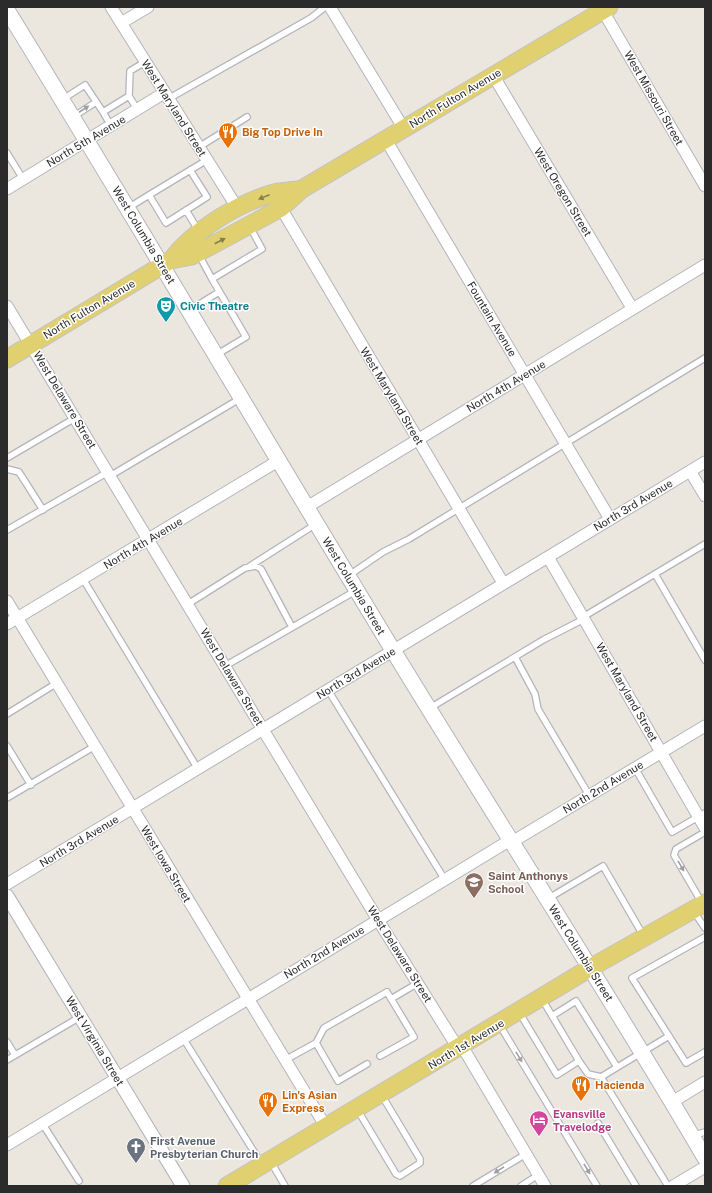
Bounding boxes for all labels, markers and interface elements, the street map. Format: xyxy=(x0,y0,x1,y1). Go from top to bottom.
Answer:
street label: West Missouri Street xyxy=(622,49,686,147)
street label: West Maryland Street xyxy=(139,57,209,159)
street label: North Fulton Avenue xyxy=(407,66,503,130)
one-way arrow xyxy=(78,106,90,113)
street label: North 5th Avenue xyxy=(44,113,128,169)
restaurant icon: Big Top Drive In xyxy=(217,121,239,149)
place label: Big Top Drive In xyxy=(242,126,323,138)
street label: West Oregon Street xyxy=(532,146,594,238)
street label: West Columbia Street xyxy=(110,184,178,286)
one-way arrow xyxy=(257,195,269,201)
one-way arrow xyxy=(214,238,226,244)
street label: North Fulton Avenue xyxy=(41,277,137,341)
street label: Fountain Avenue xyxy=(465,279,519,359)
theatre icon: Civic Theatre xyxy=(155,295,177,323)
place label: Civic Theatre xyxy=(180,300,249,312)
street label: West Maryland Street xyxy=(358,345,426,447)
street label: West Delaware Street xyxy=(31,349,99,451)
street label: North 4th Avenue xyxy=(464,358,548,414)
street label: North 3rd Avenue xyxy=(591,477,675,533)
street label: North 4th Avenue xyxy=(101,515,185,571)
street label: West Columbia Street xyxy=(320,535,388,637)
street label: West Delaware Street xyxy=(198,626,266,728)
street label: West Maryland Street xyxy=(594,641,660,743)
street label: North 3rd Avenue xyxy=(314,645,398,701)
street label: North 2nd Avenue xyxy=(561,758,645,816)
street label: North 3rd Avenue xyxy=(37,813,121,869)
street label: West Iowa Street xyxy=(138,824,194,904)
one-way arrow xyxy=(677,860,684,872)
place label: Saint Anthonys School xyxy=(488,870,568,895)
school or university icon: Saint Anthonys School xyxy=(463,871,485,899)
street label: West Columbia Street xyxy=(546,902,616,1004)
street label: West Delaware Street xyxy=(365,904,435,1004)
street label: North 2nd Avenue xyxy=(282,923,366,981)
street label: West Virginia Street xyxy=(64,994,126,1088)
street label: North 1st Avenue xyxy=(426,1017,506,1071)
one-way arrow xyxy=(516,1051,523,1063)
restaurant icon: Hacienda xyxy=(570,1074,592,1102)
place label: Hacienda xyxy=(595,1079,644,1091)
place label: Lin's Asian Express xyxy=(282,1089,337,1114)
restaurant icon: Lin's Asian Express xyxy=(257,1090,279,1118)
place label: Evansville Travelodge xyxy=(553,1108,611,1133)
hotel icon: Evansville Travelodge xyxy=(528,1109,550,1137)
place label: First Avenue Presbyterian Church xyxy=(150,1135,258,1160)
church icon: First Avenue Presbyterian Church xyxy=(125,1136,147,1164)
one-way arrow xyxy=(583,1163,590,1175)
one-way arrow xyxy=(494,1166,504,1174)

